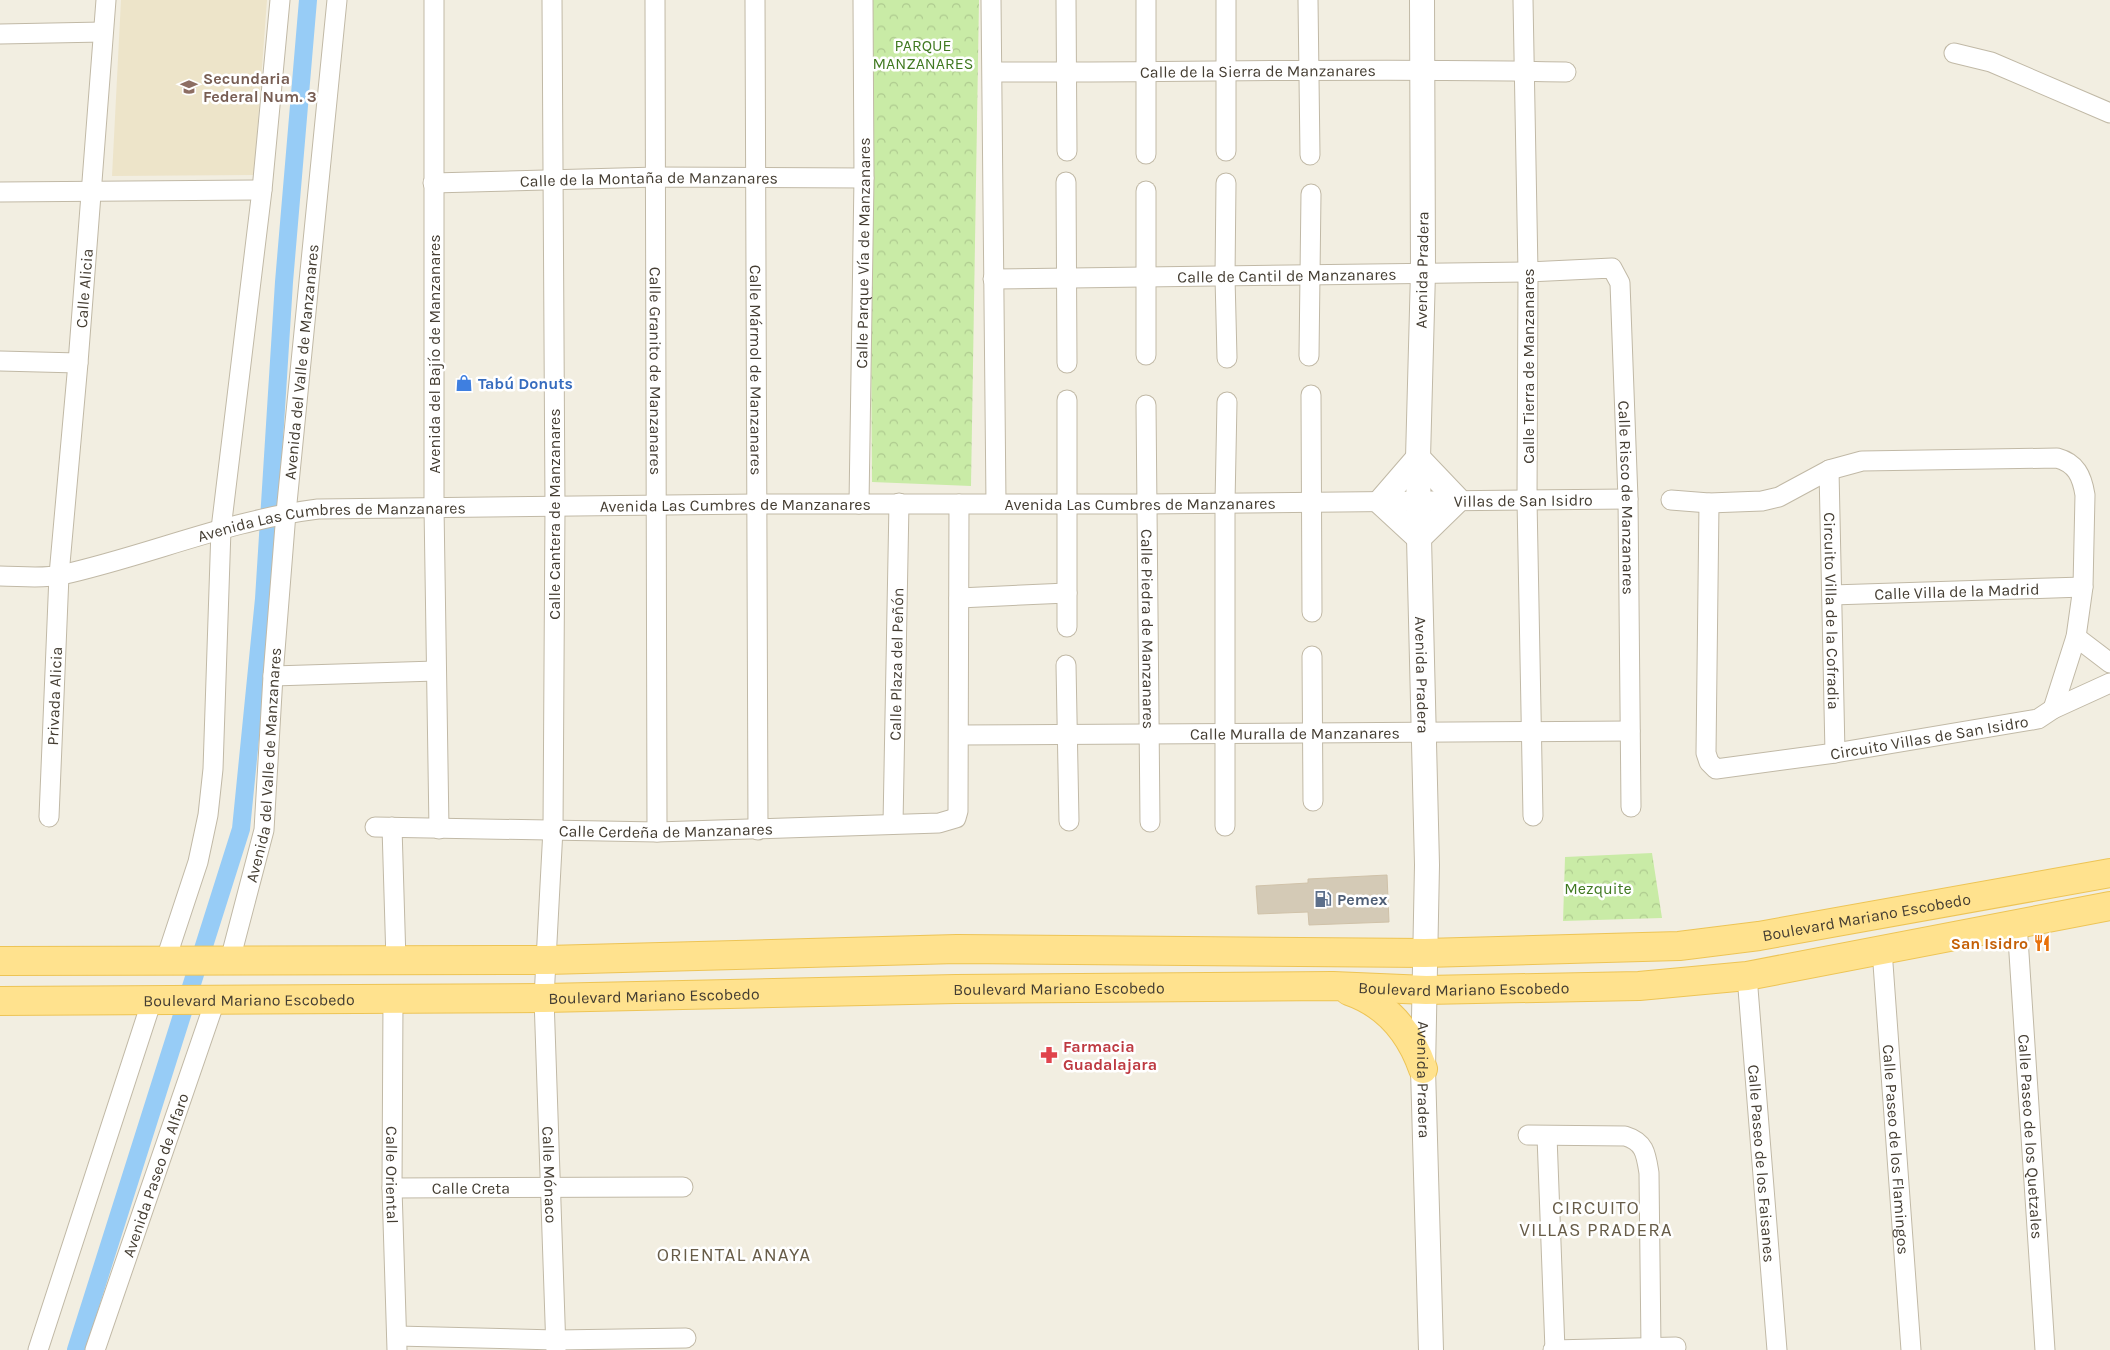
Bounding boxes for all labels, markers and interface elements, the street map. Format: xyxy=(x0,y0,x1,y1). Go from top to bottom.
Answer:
park label: PARQUE MANZANARES xyxy=(873,36,973,73)
street label: Calle de la Sierra de Manzanares xyxy=(1140,60,1376,81)
place label: Secundaria Federal Num. 3 xyxy=(203,69,317,106)
school or university icon: Secundaria Federal Num. 3 xyxy=(179,77,199,97)
street label: Calle Parque Vía de Manzanares xyxy=(852,137,874,369)
street label: Calle de la Montaña de Manzanares xyxy=(520,167,778,190)
street label: Avenida Pradera xyxy=(1411,211,1433,329)
street label: Avenida del Bajío de Manzanares xyxy=(425,234,444,474)
street label: Avenida del Valle de Manzanares xyxy=(280,243,322,481)
street label: Calle Alicia xyxy=(71,248,96,329)
street label: Calle de Cantil de Manzanares xyxy=(1177,264,1397,286)
street label: Calle Mármol de Manzanares xyxy=(746,265,766,475)
street label: Calle Granito de Manzanares xyxy=(646,267,666,475)
street label: Calle Tierra de Manzanares xyxy=(1519,268,1538,464)
shop icon: Tabú Donuts xyxy=(454,373,474,393)
place label: Tabú Donuts xyxy=(478,374,573,393)
street label: Calle Risco de Manzanares xyxy=(1615,400,1638,595)
street label: Calle Cantera de Manzanares xyxy=(545,408,564,620)
street label: Villas de San Isidro xyxy=(1454,490,1593,510)
street label: Avenida Las Cumbres de Manzanares xyxy=(1005,493,1276,514)
street label: Avenida Las Cumbres de Manzanares xyxy=(600,494,871,515)
street label: Avenida Las Cumbres de Manzanares xyxy=(195,498,466,545)
street label: Circuito Villa de la Cofradia xyxy=(1820,512,1844,710)
street label: Calle Piedra de Manzanares xyxy=(1138,529,1159,729)
street label: Calle Villa de la Madrid xyxy=(1874,579,2040,603)
street label: Calle Plaza del Peñón xyxy=(885,587,907,741)
street label: Avenida Pradera xyxy=(1411,616,1433,734)
street label: Privada Alicia xyxy=(42,646,66,746)
street label: Avenida del Valle de Manzanares xyxy=(241,647,285,884)
street label: Circuito Villas de San Isidro xyxy=(1829,711,2030,763)
street label: Calle Muralla de Manzanares xyxy=(1190,723,1400,743)
street label: Calle Cerdeña de Manzanares xyxy=(559,819,773,842)
park label: Mezquite xyxy=(1564,879,1632,898)
fuel station icon: Pemex xyxy=(1313,889,1333,909)
street label: Boulevard Mariano Escobedo xyxy=(1761,889,1972,945)
place label: Pemex xyxy=(1337,890,1387,909)
restaurant icon: San Isidro xyxy=(2032,933,2052,953)
place label: San Isidro xyxy=(1951,934,2028,953)
street label: Boulevard Mariano Escobedo xyxy=(953,978,1165,999)
street label: Boulevard Mariano Escobedo xyxy=(1358,978,1570,1000)
street label: Boulevard Mariano Escobedo xyxy=(548,984,760,1007)
street label: Boulevard Mariano Escobedo xyxy=(143,990,355,1010)
street label: Avenida Pradera xyxy=(1413,1021,1434,1139)
street label: Calle Paseo de los Quetzales xyxy=(2015,1033,2047,1240)
place label: Farmacia Guadalajara xyxy=(1063,1037,1157,1074)
street label: Calle Paseo de los Flamingos xyxy=(1879,1044,1914,1255)
pharmacy icon: Farmacia Guadalajara xyxy=(1039,1045,1059,1065)
street label: Calle Paseo de los Faisanes xyxy=(1745,1064,1779,1263)
street label: Avenida Paseo de Alfaro xyxy=(118,1090,192,1260)
street label: Calle Oriental xyxy=(382,1126,403,1224)
street label: Calle Mónaco xyxy=(539,1126,561,1224)
street label: Calle Creta xyxy=(432,1178,510,1197)
district label: CIRCUITO VILLAS PRADERA xyxy=(1519,1197,1673,1241)
district label: ORIENTAL ANAYA xyxy=(657,1244,811,1266)

